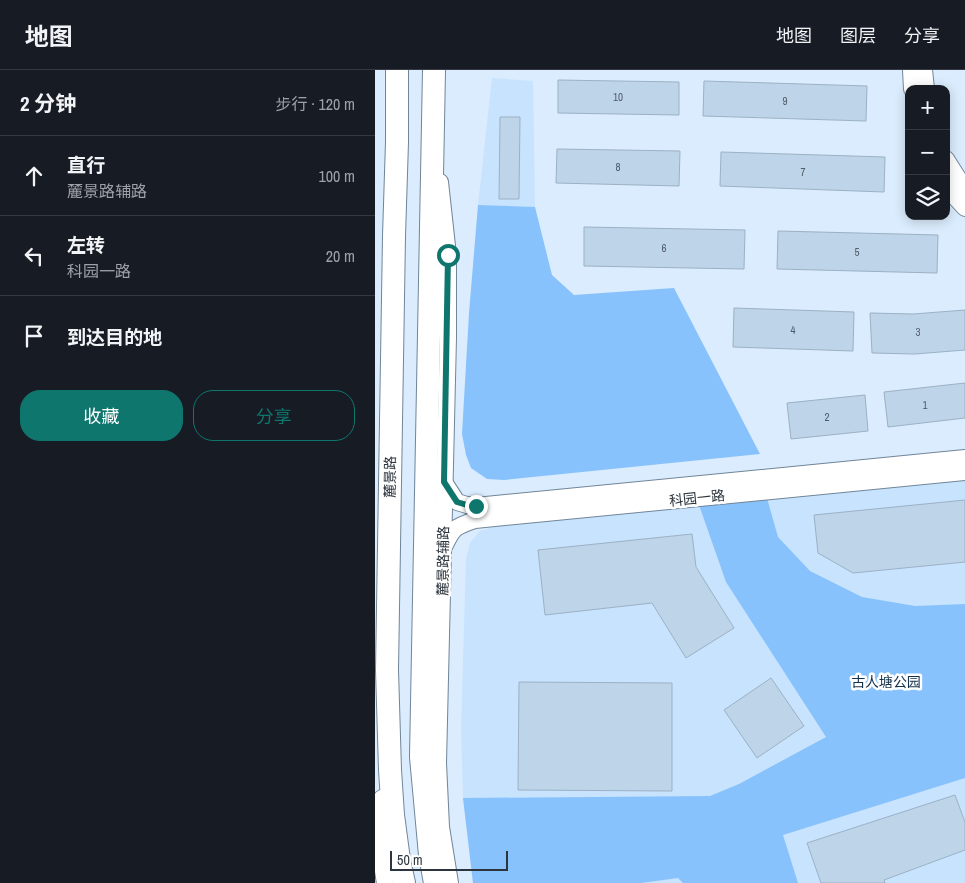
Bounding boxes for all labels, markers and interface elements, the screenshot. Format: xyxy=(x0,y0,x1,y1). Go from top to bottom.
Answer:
text: 地图 xyxy=(25,20,73,52)
text: 地图 xyxy=(776,23,812,48)
text: 图层 xyxy=(840,23,876,48)
text: 分享 xyxy=(904,23,940,48)
map controls xyxy=(905,85,950,220)
button: + xyxy=(905,85,950,130)
text: 2 分钟 xyxy=(20,89,76,118)
house number: 10 xyxy=(613,90,623,104)
text: 步行 · 120 m xyxy=(276,93,355,115)
house number: 9 xyxy=(782,94,788,108)
button: − xyxy=(905,130,950,175)
text: 直行 xyxy=(67,152,105,178)
house number: 8 xyxy=(615,160,621,174)
icon: ahead xyxy=(20,162,48,190)
text: 100 m xyxy=(319,165,355,187)
house number: 7 xyxy=(800,165,806,179)
button: layers xyxy=(905,175,950,220)
text: 麓景路辅路 xyxy=(67,180,147,202)
text: 左转 xyxy=(67,232,105,258)
house number: 6 xyxy=(661,241,667,255)
icon: left xyxy=(20,242,48,270)
route start xyxy=(437,244,460,267)
text: 20 m xyxy=(326,245,355,267)
house number: 5 xyxy=(854,245,860,259)
text: 科园一路 xyxy=(67,260,131,282)
icon: arrive xyxy=(20,322,48,350)
house number: 4 xyxy=(790,323,796,337)
text: 到达目的地 xyxy=(67,324,162,350)
house number: 3 xyxy=(915,325,921,339)
button: 收藏 xyxy=(20,390,183,441)
button: 分享 xyxy=(193,390,355,441)
house number: 1 xyxy=(922,398,928,412)
house number: 2 xyxy=(824,410,830,424)
street label: 麓景路 xyxy=(381,456,399,498)
street label: 科园一路 xyxy=(668,486,726,510)
route end xyxy=(465,495,488,518)
street label: 麓景路辅路 xyxy=(433,526,453,596)
park label: 古人塘公园 xyxy=(851,673,921,691)
scale bar xyxy=(390,848,507,871)
text: 50 m xyxy=(397,851,423,869)

